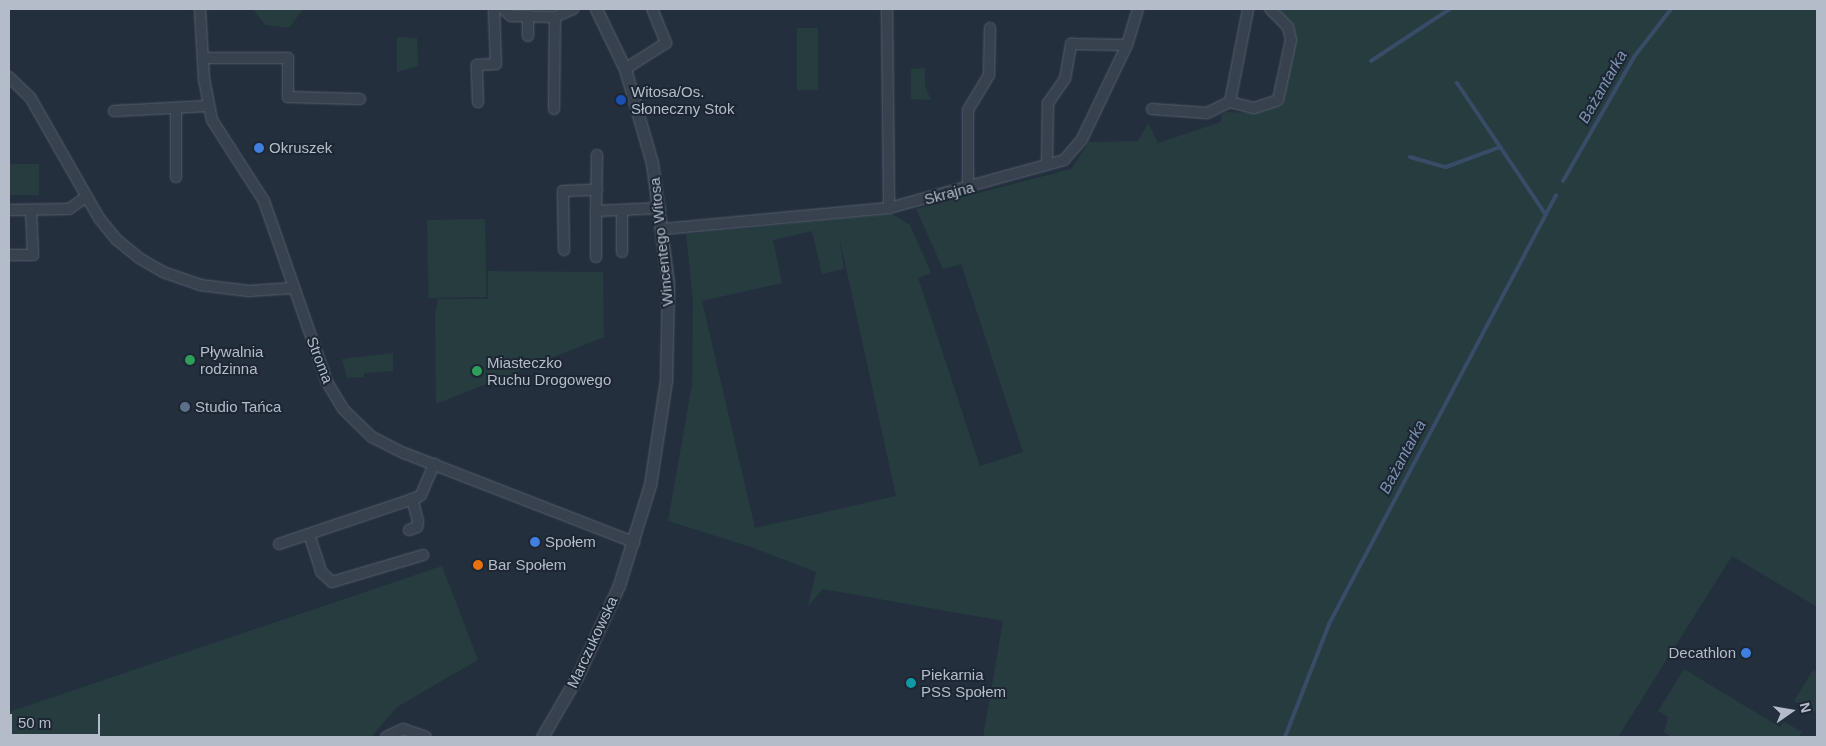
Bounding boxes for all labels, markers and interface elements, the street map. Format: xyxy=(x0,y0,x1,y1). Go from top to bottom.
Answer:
water label: Bażantarka xyxy=(1574,47,1632,127)
place label: Witosa/Os. Słoneczny Stok xyxy=(631,82,734,117)
marker: Witosa/Os. Słoneczny Stok xyxy=(615,94,627,106)
place label: Okruszek xyxy=(269,139,332,157)
marker: Okruszek xyxy=(253,142,265,154)
street label: Wincentego Witosa xyxy=(645,177,677,307)
street label: Skrajna xyxy=(922,178,976,208)
street label: Stroma xyxy=(303,334,337,386)
place label: Pływalnia rodzinna xyxy=(200,342,263,377)
place label: Miasteczko Ruchu Drogowego xyxy=(487,353,611,388)
marker: Pływalnia rodzinna xyxy=(184,354,196,366)
marker: Miasteczko Ruchu Drogowego xyxy=(471,365,483,377)
place label: Studio Tańca xyxy=(195,398,282,416)
marker: Studio Tańca xyxy=(179,401,191,413)
water label: Bażantarka xyxy=(1376,417,1430,497)
place label: Społem xyxy=(545,533,596,551)
marker: Społem xyxy=(529,536,541,548)
place label: Bar Społem xyxy=(488,556,566,574)
marker: Bar Społem xyxy=(472,559,484,571)
street label: Marczukowska xyxy=(563,593,621,691)
place label: Decathlon xyxy=(1668,644,1736,662)
marker: Decathlon xyxy=(1740,647,1752,659)
place label: Piekarnia PSS Społem xyxy=(921,665,1006,700)
marker: Piekarnia PSS Społem xyxy=(905,677,917,689)
north arrow xyxy=(1766,686,1816,736)
text: N xyxy=(1797,701,1815,714)
scale bar xyxy=(12,704,102,736)
text: 50 m xyxy=(18,714,51,731)

